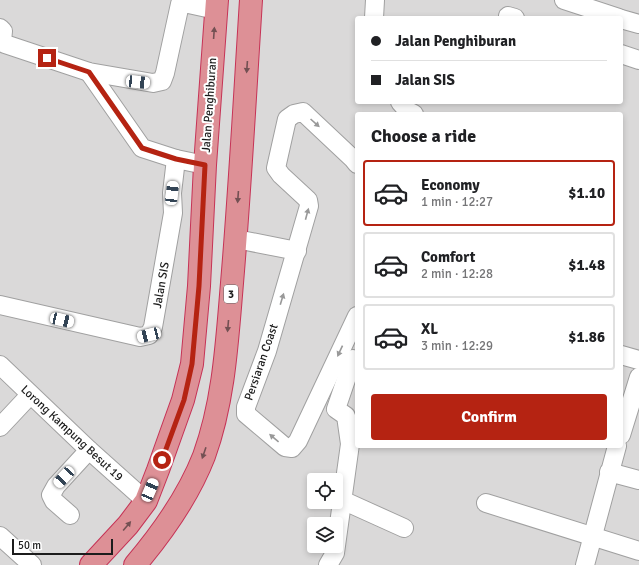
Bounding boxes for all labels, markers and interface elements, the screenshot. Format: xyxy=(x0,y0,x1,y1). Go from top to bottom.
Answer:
one-way arrow xyxy=(211,27,218,39)
text: Jalan Penghiburan xyxy=(395,32,516,50)
route end xyxy=(38,49,56,67)
street label: Jalan Penghiburan xyxy=(199,57,220,153)
one-way arrow xyxy=(243,61,250,73)
text: Jalan SIS xyxy=(395,71,455,89)
car xyxy=(125,75,151,89)
one-way arrow xyxy=(310,118,319,127)
text: Choose a ride xyxy=(371,125,476,147)
icon: car xyxy=(373,175,409,211)
text: Economy xyxy=(421,176,480,194)
car xyxy=(165,180,179,206)
text: $1.10 xyxy=(568,184,605,202)
one-way arrow xyxy=(235,191,242,203)
text: 1 min · 12:27 xyxy=(421,194,493,210)
one-way arrow xyxy=(304,207,310,219)
icon: car xyxy=(373,247,409,283)
text: Comfort xyxy=(421,248,475,266)
text: $1.48 xyxy=(568,256,605,274)
street label: Jalan SIS xyxy=(150,260,173,309)
text: 2 min · 12:28 xyxy=(421,266,493,282)
road number: 3 xyxy=(224,285,238,303)
one-way arrow xyxy=(279,293,285,305)
car xyxy=(49,311,75,329)
icon: car xyxy=(373,319,409,355)
one-way arrow xyxy=(225,320,232,332)
text: XL xyxy=(421,320,438,338)
street label: Persiaran Coast xyxy=(241,322,282,402)
car xyxy=(136,326,162,344)
text: $1.86 xyxy=(568,328,605,346)
text: 3 min · 12:29 xyxy=(421,338,493,354)
one-way arrow xyxy=(337,345,343,357)
street label: Lorong Kampung Besut 19 xyxy=(17,382,126,485)
button: Confirm xyxy=(371,394,607,440)
one-way arrow xyxy=(269,433,279,442)
one-way arrow xyxy=(201,448,207,460)
route start xyxy=(153,451,171,469)
car xyxy=(51,464,77,490)
map controls xyxy=(307,473,343,553)
button: locate xyxy=(307,473,343,509)
car xyxy=(140,477,160,503)
button: layers xyxy=(307,517,343,553)
one-way arrow xyxy=(122,521,131,531)
scale bar xyxy=(12,537,113,556)
text: 50 m xyxy=(18,539,41,552)

